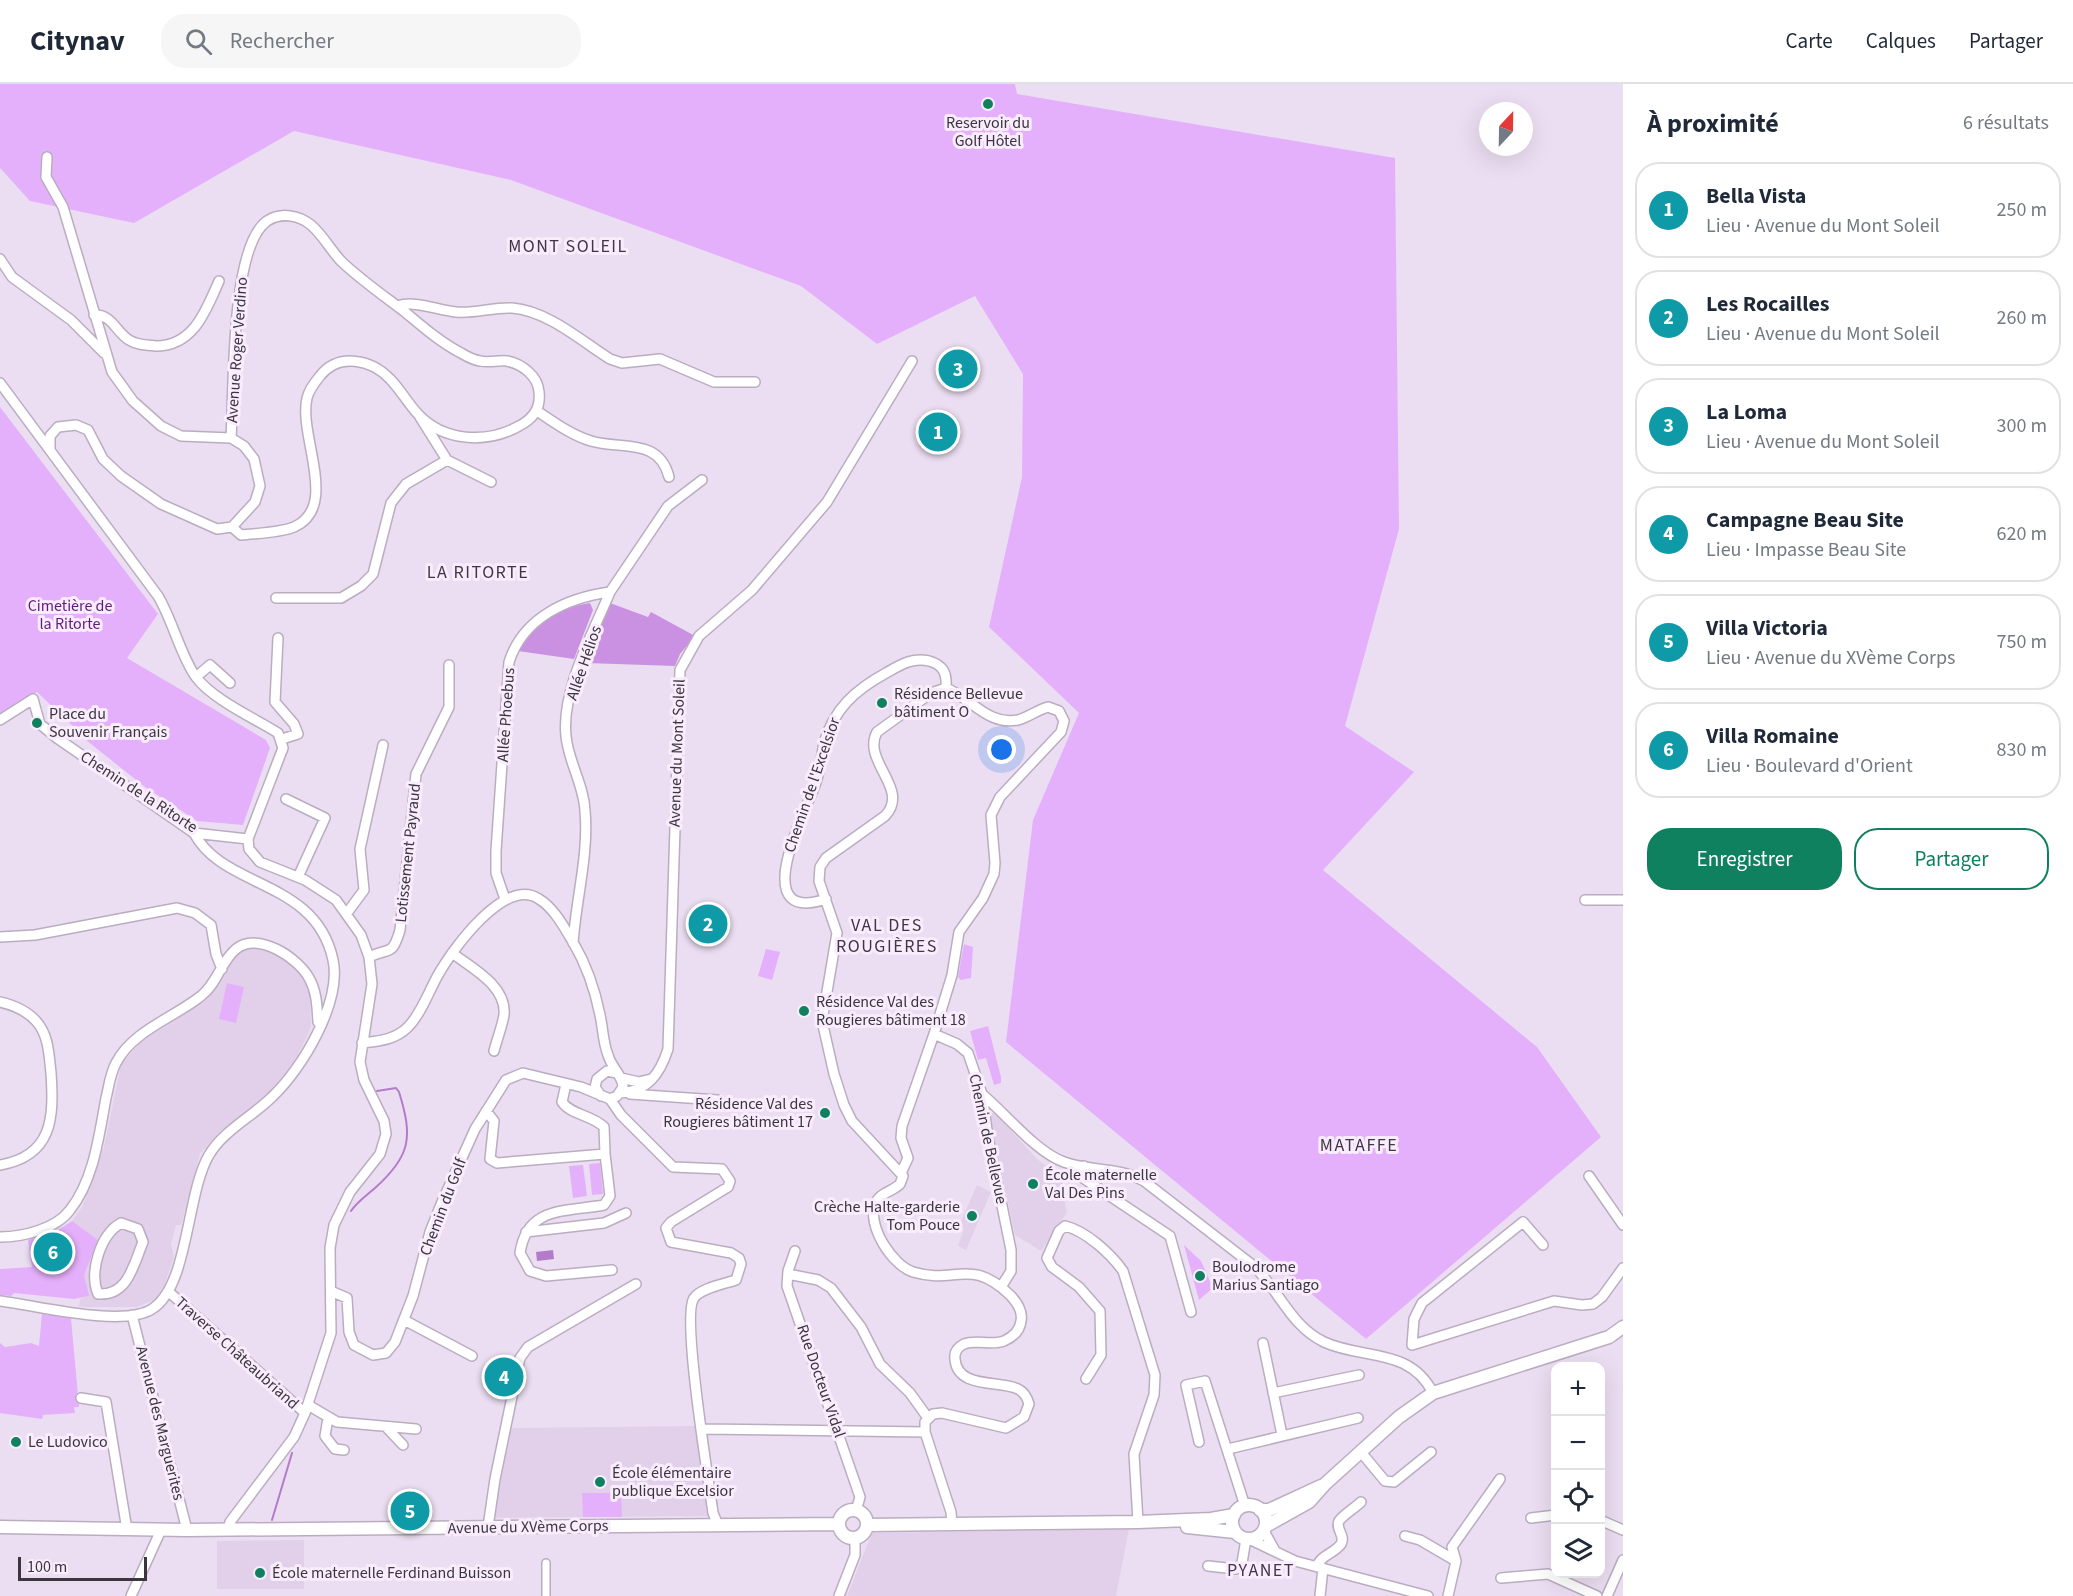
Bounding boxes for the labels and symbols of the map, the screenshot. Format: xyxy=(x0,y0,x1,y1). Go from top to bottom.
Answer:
marker: Reservoir du Golf Hôtel xyxy=(981,97,995,111)
north arrow xyxy=(1479,102,1533,156)
place label: Reservoir du Golf Hôtel xyxy=(946,112,1030,152)
district label: MONT SOLEIL xyxy=(508,234,628,259)
street label: Avenue Roger Verdino xyxy=(221,276,253,424)
pin: 3 xyxy=(938,346,978,392)
pin: 1 xyxy=(918,410,958,454)
district label: LA RITORTE xyxy=(427,560,529,585)
park label: Cimetière de la Ritorte xyxy=(28,595,112,635)
street label: Allée Hélios xyxy=(561,622,607,703)
street label: Allée Phoebus xyxy=(492,667,520,763)
street label: Avenue du Mont Soleil xyxy=(663,679,691,827)
place label: Résidence Bellevue bâtiment O xyxy=(894,683,1023,723)
marker: Résidence Bellevue bâtiment O xyxy=(875,696,889,710)
place label: Place du Souvenir Français xyxy=(49,703,167,743)
street label: Chemin de l'Excelsior xyxy=(779,714,846,856)
marker: Place du Souvenir Français xyxy=(30,716,44,730)
your location xyxy=(987,735,1016,764)
street label: Chemin de la Ritorte xyxy=(76,746,202,838)
street label: Lotissement Payraud xyxy=(390,782,426,924)
pin: 2 xyxy=(688,902,728,946)
district label: VAL DES ROUGIÈRES xyxy=(836,913,938,959)
place label: Résidence Val des Rougieres bâtiment 18 xyxy=(816,991,966,1031)
marker: Résidence Val des Rougieres bâtiment 18 xyxy=(797,1004,811,1018)
street label: Chemin de Bellevue xyxy=(963,1072,1013,1206)
place label: Résidence Val des Rougieres bâtiment 17 xyxy=(663,1093,813,1133)
marker: Résidence Val des Rougieres bâtiment 17 xyxy=(818,1106,832,1120)
district label: MATAFFE xyxy=(1320,1133,1398,1158)
street label: Chemin du Golf xyxy=(414,1154,472,1259)
place label: École maternelle Val Des Pins xyxy=(1045,1164,1157,1204)
marker: École maternelle Val Des Pins xyxy=(1026,1177,1040,1191)
place label: Crèche Halte-garderie Tom Pouce xyxy=(814,1196,960,1236)
marker: Crèche Halte-garderie Tom Pouce xyxy=(965,1209,979,1223)
pin: 6 xyxy=(34,1230,72,1274)
place label: Boulodrome Marius Santiago xyxy=(1212,1256,1319,1296)
marker: Boulodrome Marius Santiago xyxy=(1193,1269,1207,1283)
street label: Traverse Châteaubriand xyxy=(171,1292,303,1414)
street label: Rue Docteur Vidal xyxy=(791,1321,851,1441)
street label: Avenue des Marguerites xyxy=(130,1344,190,1503)
pin: 4 xyxy=(484,1354,524,1400)
place label: Le Ludovico xyxy=(28,1431,108,1453)
marker: Le Ludovico xyxy=(9,1435,23,1449)
place label: École élémentaire publique Excelsior xyxy=(612,1462,734,1502)
marker: École élémentaire publique Excelsior xyxy=(593,1475,607,1489)
pin: 5 xyxy=(390,1488,430,1534)
street label: Avenue du XVème Corps xyxy=(447,1515,609,1539)
scale bar xyxy=(18,1554,147,1582)
district label: PYANET xyxy=(1227,1558,1295,1583)
place label: École maternelle Ferdinand Buisson xyxy=(272,1562,511,1584)
marker: École maternelle Ferdinand Buisson xyxy=(253,1566,267,1580)

